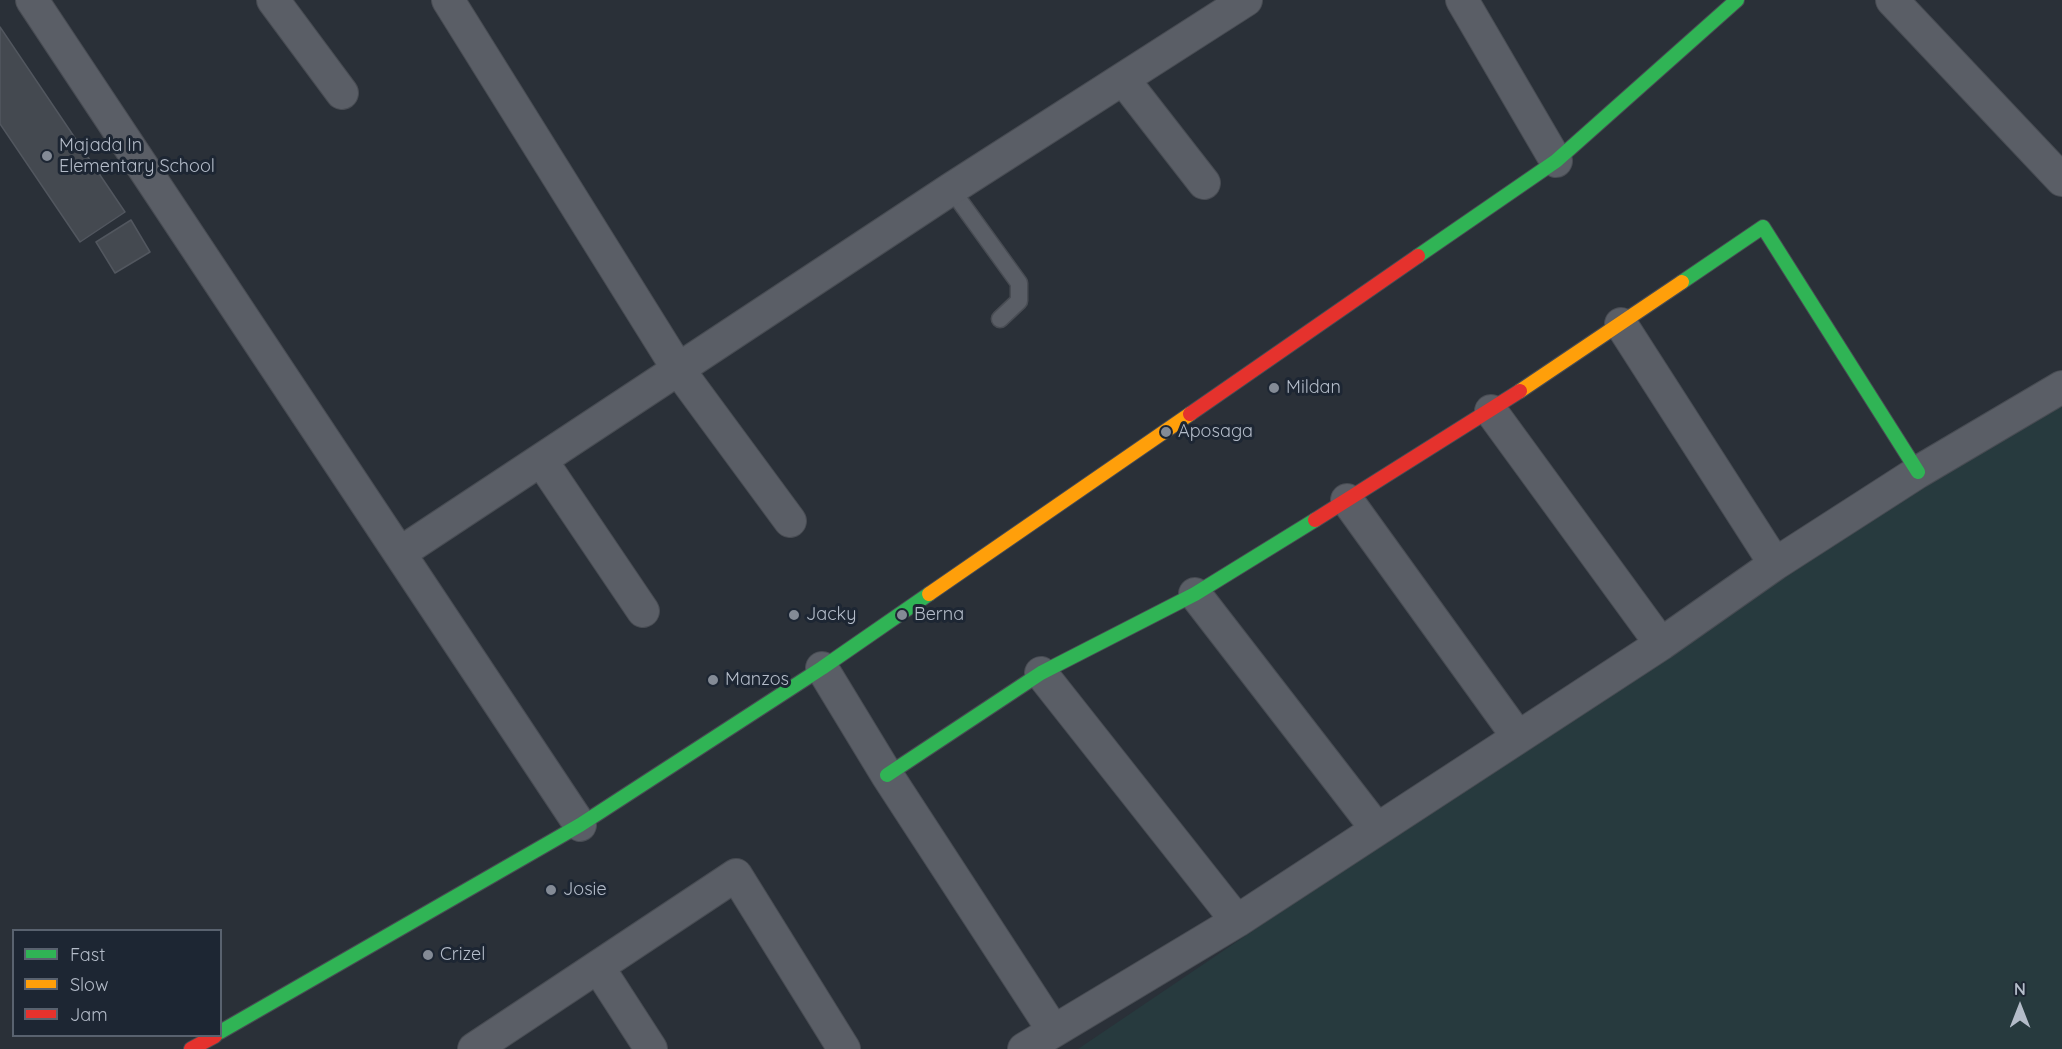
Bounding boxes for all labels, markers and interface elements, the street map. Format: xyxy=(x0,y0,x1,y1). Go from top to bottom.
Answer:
place label: Majada In Elementary School xyxy=(59,135,215,178)
marker: Majada In Elementary School xyxy=(40,149,54,163)
place label: Mildan xyxy=(1286,377,1341,399)
marker: Mildan xyxy=(1267,381,1281,395)
place label: Aposaga xyxy=(1178,421,1253,443)
marker: Aposaga xyxy=(1159,425,1173,439)
place label: Jacky xyxy=(806,604,856,626)
place label: Berna xyxy=(914,604,964,626)
marker: Jacky xyxy=(787,608,801,622)
marker: Berna xyxy=(895,608,909,622)
place label: Manzos xyxy=(725,669,789,691)
marker: Manzos xyxy=(706,673,720,687)
place label: Josie xyxy=(563,879,607,901)
marker: Josie xyxy=(544,883,558,897)
legend xyxy=(12,929,222,1037)
text: Fast xyxy=(70,943,105,966)
place label: Crizel xyxy=(440,944,485,966)
marker: Crizel xyxy=(421,948,435,962)
text: Slow xyxy=(70,973,108,996)
north arrow xyxy=(1990,977,2050,1037)
text: N xyxy=(2014,979,2026,999)
text: Jam xyxy=(70,1003,108,1026)

